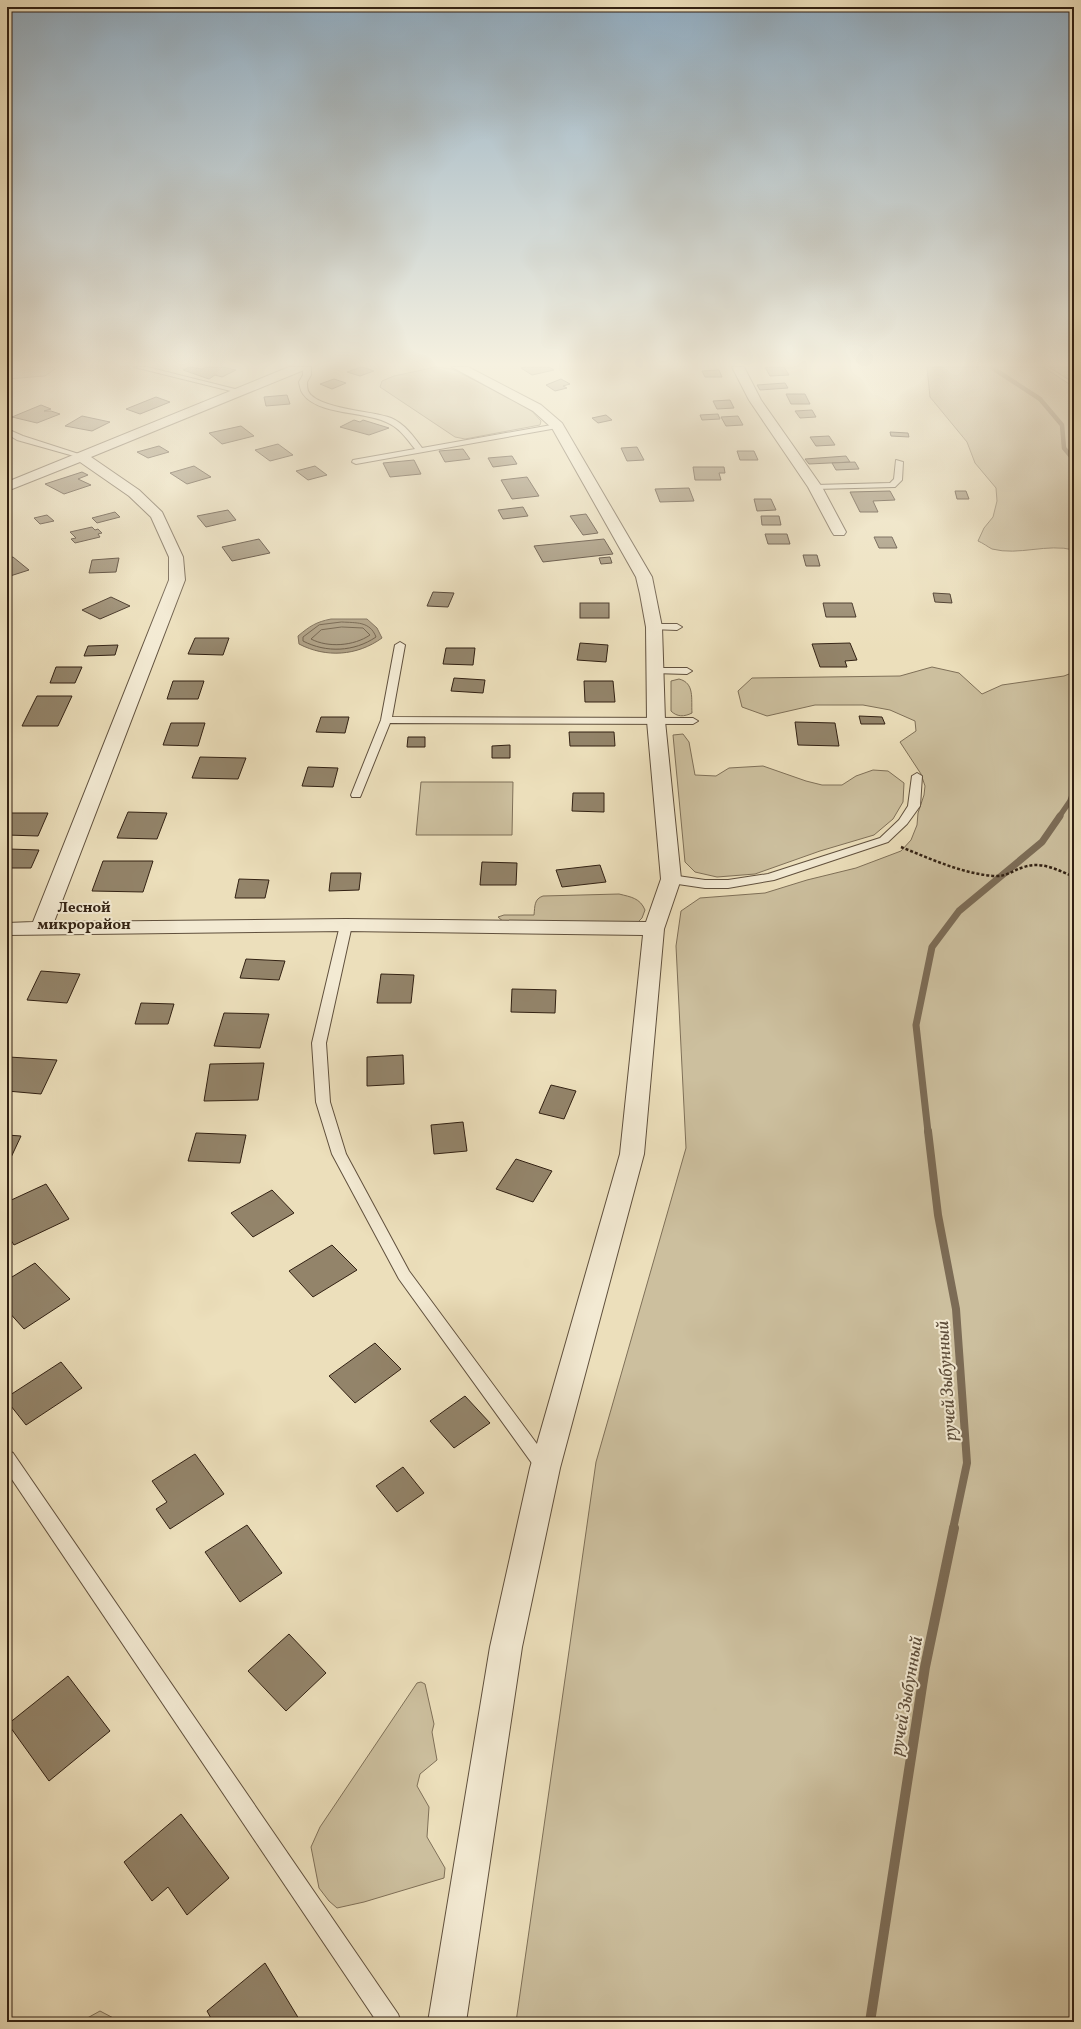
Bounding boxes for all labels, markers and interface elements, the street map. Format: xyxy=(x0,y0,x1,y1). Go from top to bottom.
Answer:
district label: Лесной микрорайон xyxy=(37,898,131,936)
water label: ручей Зыбунный xyxy=(931,1320,964,1442)
water label: ручей Зыбунный xyxy=(885,1635,930,1758)

